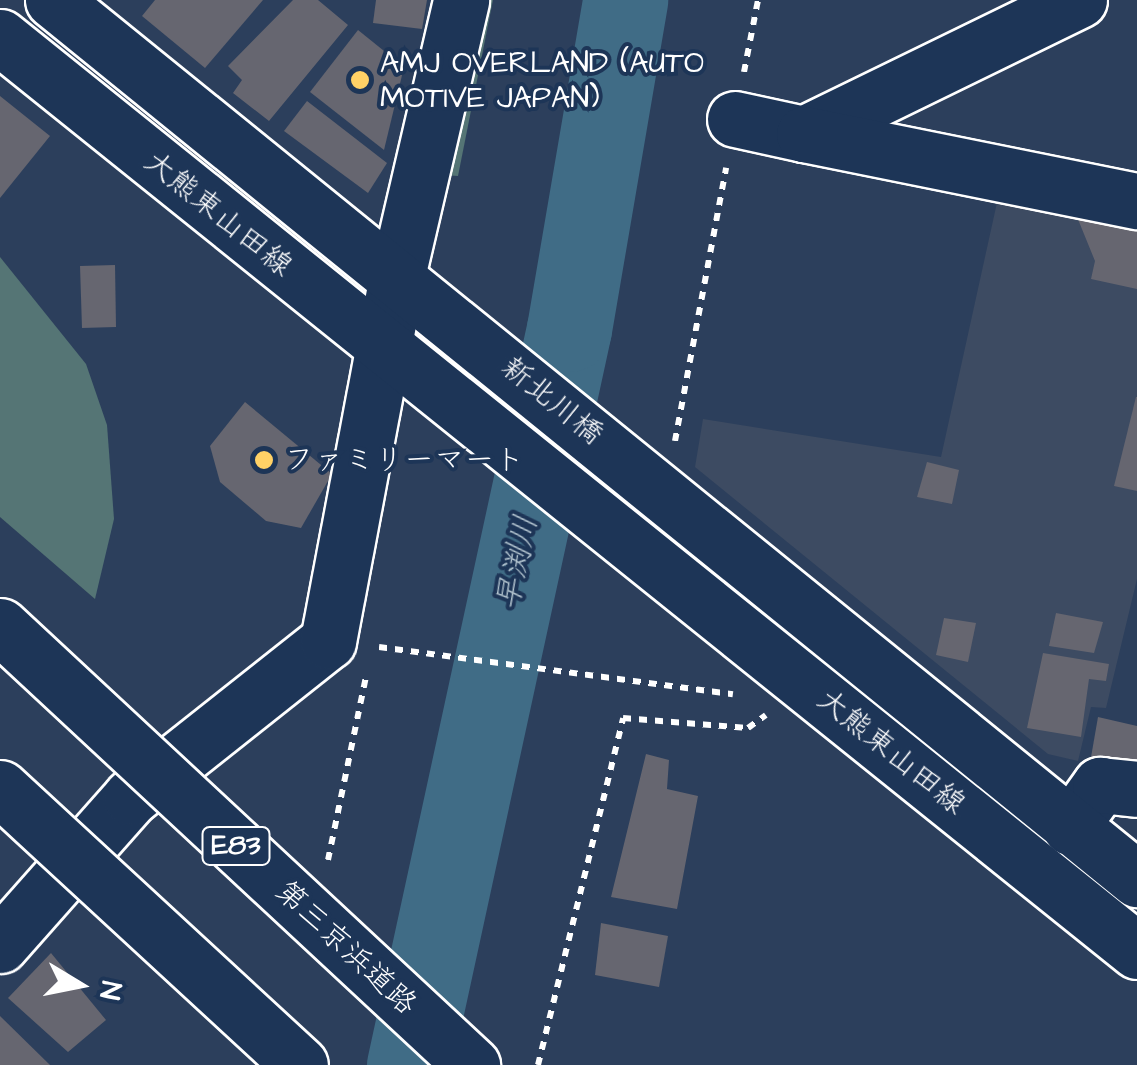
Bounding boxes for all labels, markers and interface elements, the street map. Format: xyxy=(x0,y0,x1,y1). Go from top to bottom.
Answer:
place label: AMJ OVERLAND (AUTO MOTIVE JAPAN) xyxy=(380,45,704,116)
marker: AMJ OVERLAND (AUTO MOTIVE JAPAN) xyxy=(349,69,371,91)
street label: 大熊東山田線 xyxy=(137,143,299,285)
street label: 新北川橋 xyxy=(494,349,610,453)
place label: ファミリーマート xyxy=(284,442,524,478)
marker: ファミリーマート xyxy=(253,449,275,471)
water label: 早渕川 xyxy=(489,512,547,614)
street label: 大熊東山田線 xyxy=(810,681,972,823)
road number: E83 xyxy=(201,823,271,869)
street label: 第三京浜道路 xyxy=(268,873,424,1023)
north arrow xyxy=(30,935,130,1035)
text: N xyxy=(89,978,131,1002)

